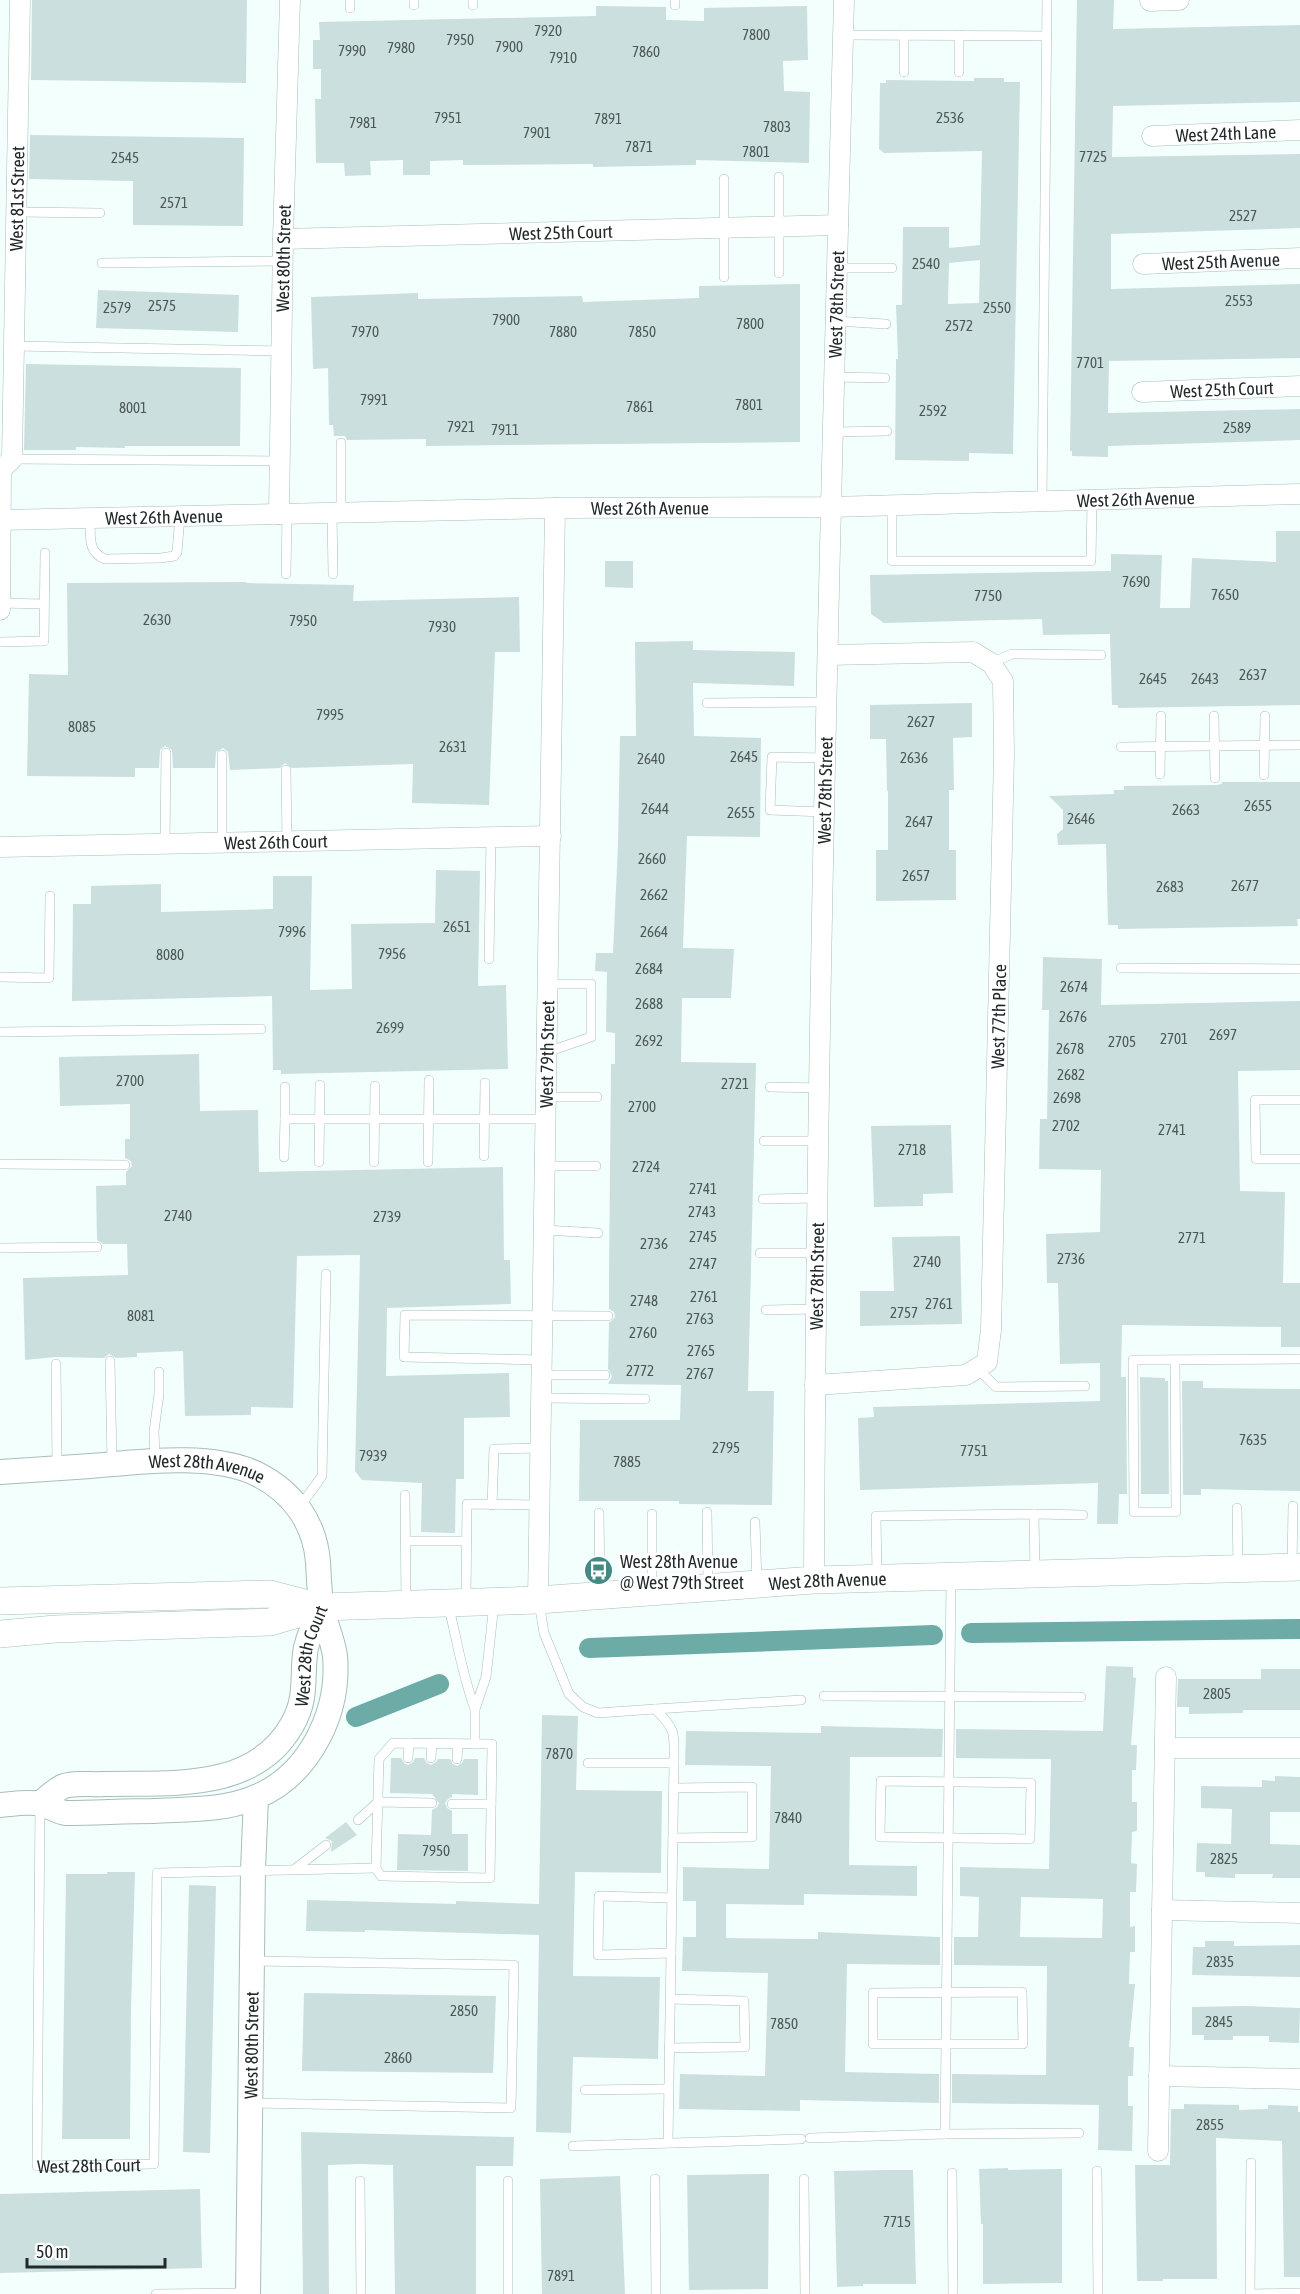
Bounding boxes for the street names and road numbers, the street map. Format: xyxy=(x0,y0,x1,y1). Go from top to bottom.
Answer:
street label: West 24th Lane xyxy=(1175,120,1276,146)
street label: West 81st Street xyxy=(5,146,28,251)
street label: West 80th Street xyxy=(271,204,295,312)
street label: West 25th Court xyxy=(509,220,613,244)
street label: West 25th Avenue xyxy=(1162,248,1280,274)
street label: West 78th Street xyxy=(824,250,848,358)
street label: West 25th Court xyxy=(1170,377,1274,401)
street label: West 26th Avenue xyxy=(1077,486,1195,511)
street label: West 26th Avenue xyxy=(591,497,709,518)
street label: West 26th Avenue xyxy=(105,505,223,528)
street label: West 78th Street xyxy=(813,736,836,844)
street label: West 26th Court xyxy=(224,830,328,853)
street label: West 77th Place xyxy=(986,964,1010,1069)
street label: West 79th Street xyxy=(535,1000,558,1108)
street label: West 78th Street xyxy=(805,1222,828,1330)
street label: West 28th Avenue xyxy=(148,1450,269,1487)
street label: West 28th Avenue xyxy=(768,1568,887,1594)
street label: West 28th Court xyxy=(290,1602,331,1709)
street label: West 80th Street xyxy=(240,1991,262,2099)
street label: West 28th Court xyxy=(37,2154,141,2176)

